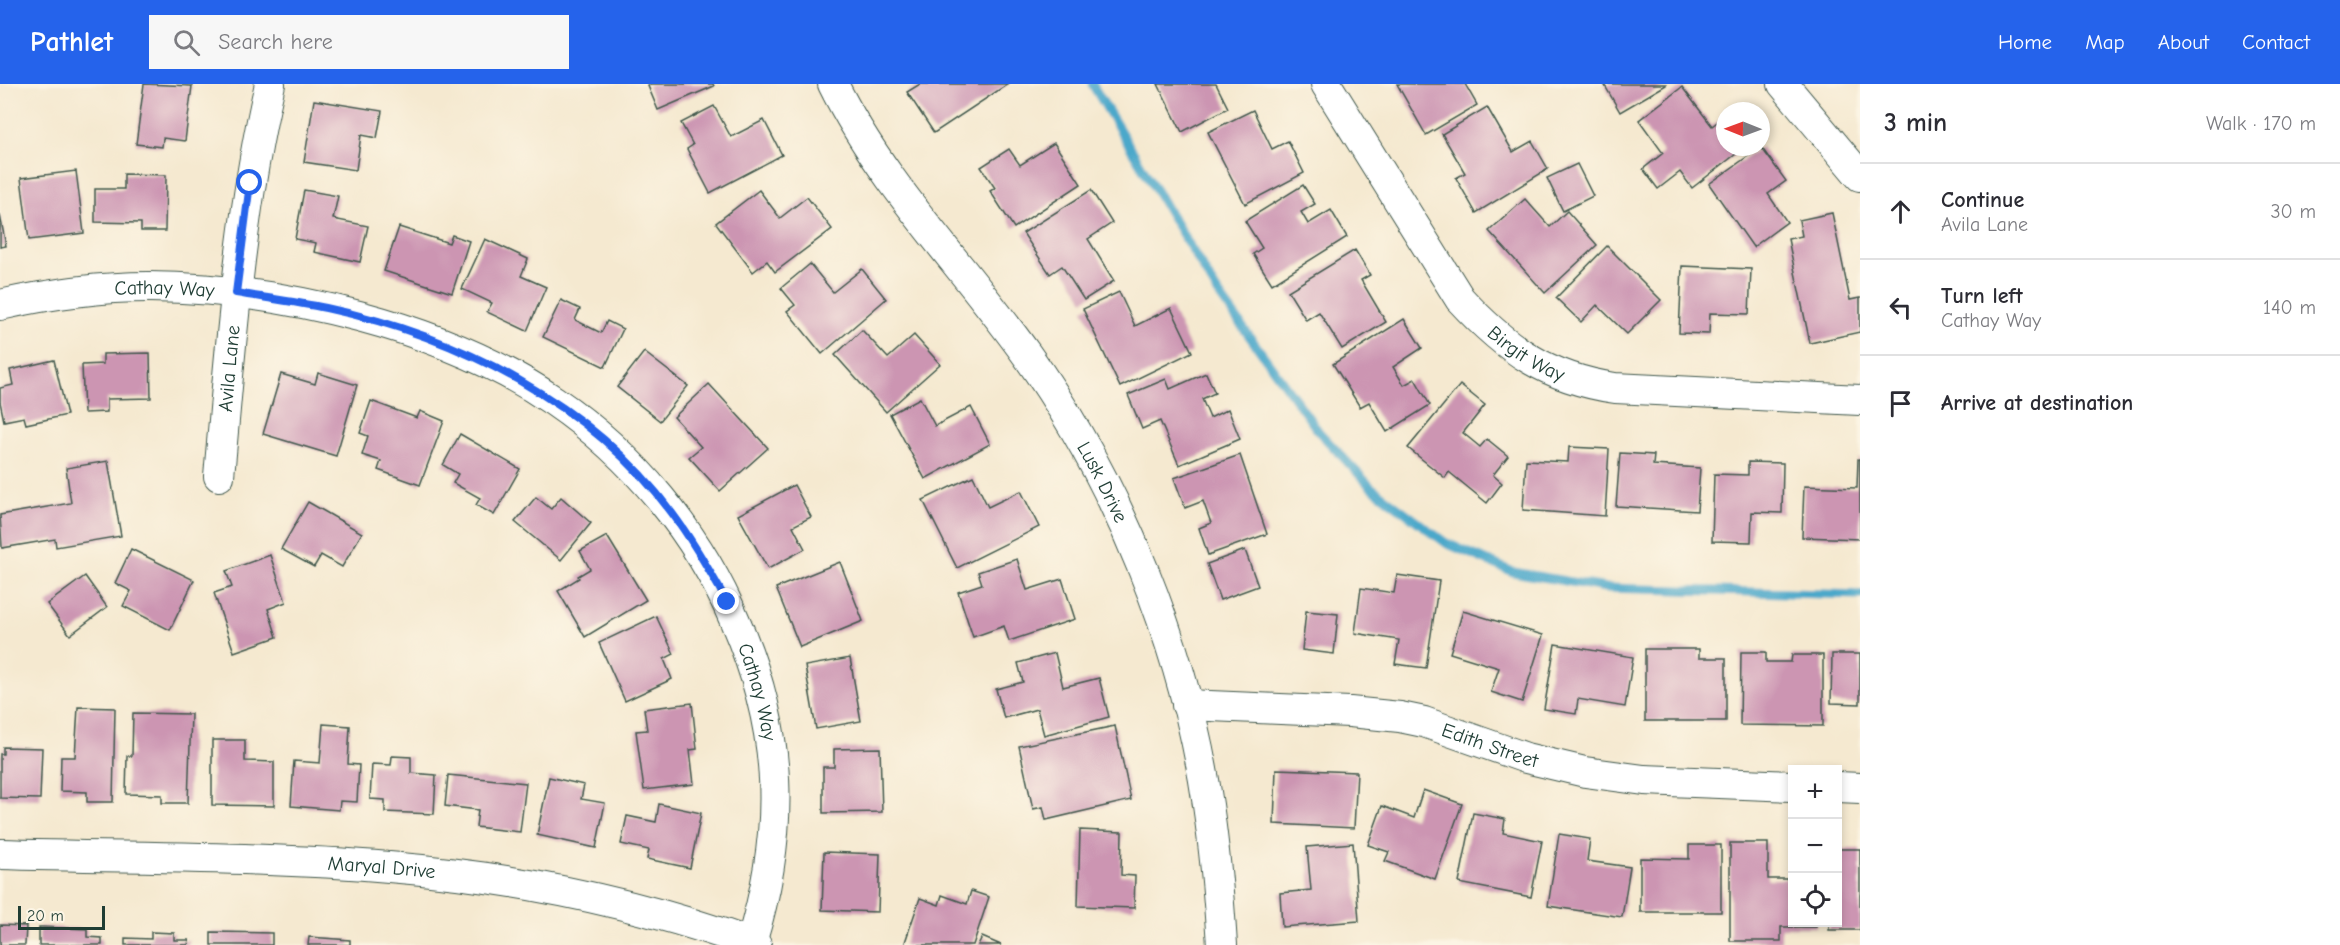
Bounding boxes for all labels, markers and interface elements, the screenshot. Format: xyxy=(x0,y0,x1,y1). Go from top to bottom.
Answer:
search box xyxy=(149,15,569,69)
text: Pathlet xyxy=(30,26,113,58)
icon: search xyxy=(170,26,203,59)
text: Search here xyxy=(218,29,333,55)
text: Home xyxy=(1998,30,2052,54)
text: Map xyxy=(2085,30,2125,54)
text: About xyxy=(2158,30,2209,54)
text: Contact xyxy=(2242,30,2310,54)
north arrow xyxy=(1716,102,1770,156)
text: 3 min xyxy=(1884,108,1947,138)
text: Walk · 170 m xyxy=(2206,112,2316,135)
route start xyxy=(236,169,262,195)
text: Continue xyxy=(1941,187,2024,213)
icon: ahead xyxy=(1884,195,1917,228)
text: 30 m xyxy=(2270,200,2316,223)
text: Avila Lane xyxy=(1941,213,2028,236)
street label: Cathay Way xyxy=(114,275,216,302)
text: Turn left xyxy=(1941,283,2023,309)
icon: left xyxy=(1884,291,1917,324)
text: 140 m xyxy=(2263,296,2316,319)
text: Cathay Way xyxy=(1941,309,2041,332)
street label: Birgit Way xyxy=(1483,321,1568,386)
street label: Avila Lane xyxy=(213,324,244,413)
icon: arrive xyxy=(1884,387,1917,420)
text: Arrive at destination xyxy=(1941,390,2133,416)
street label: Lusk Drive xyxy=(1073,437,1133,526)
route end xyxy=(713,588,739,614)
street label: Cathay Way xyxy=(734,640,782,742)
street label: Edith Street xyxy=(1439,718,1542,772)
map controls xyxy=(1788,765,1842,927)
button: + xyxy=(1788,765,1842,819)
button: − xyxy=(1788,819,1842,873)
street label: Maryal Drive xyxy=(327,851,437,883)
button: locate xyxy=(1788,873,1842,927)
scale bar xyxy=(18,903,105,930)
text: 20 m xyxy=(27,907,64,925)

